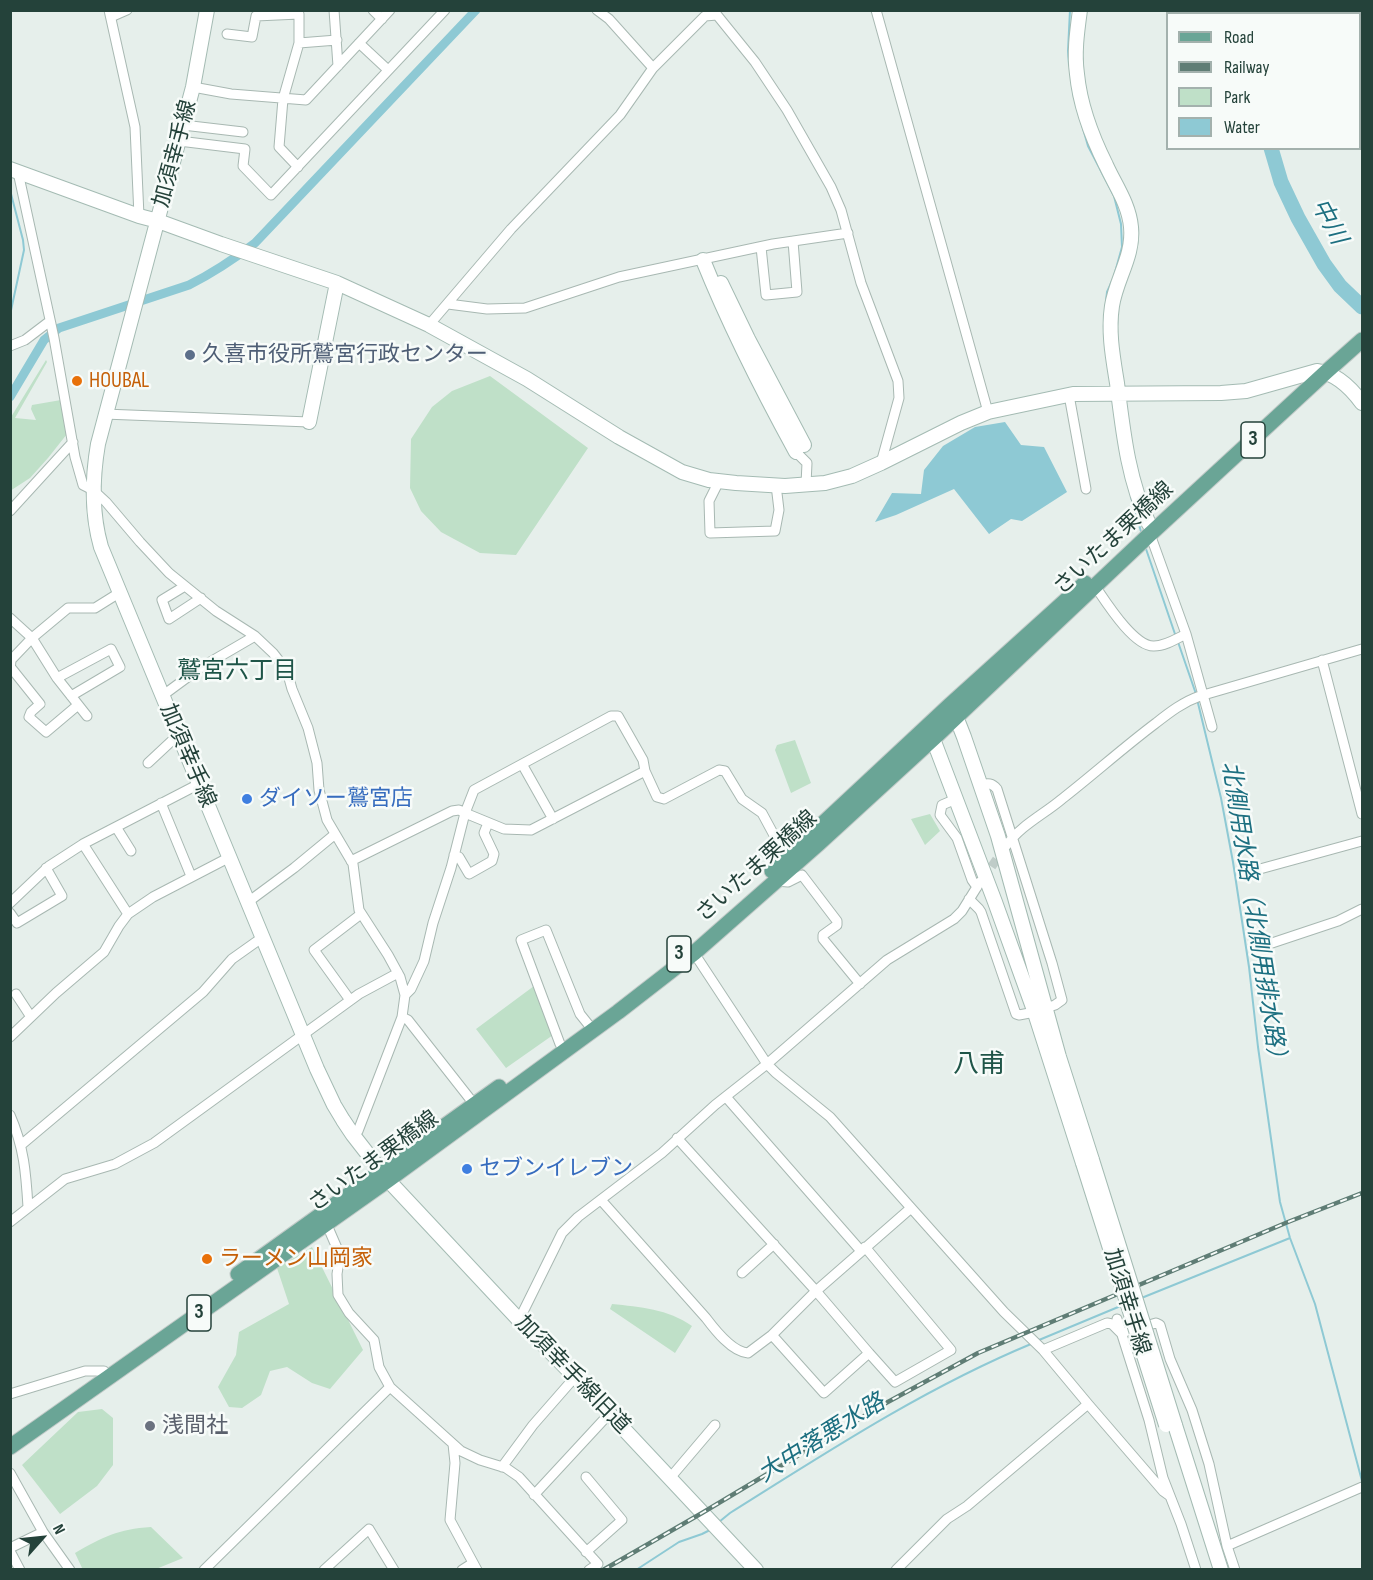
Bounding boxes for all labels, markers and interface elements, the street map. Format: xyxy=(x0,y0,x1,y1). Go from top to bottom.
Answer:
legend xyxy=(1166,12,1361,150)
text: Road xyxy=(1224,27,1254,48)
text: Railway xyxy=(1224,57,1269,78)
text: Park xyxy=(1224,87,1250,108)
street label: 加須幸手線 xyxy=(149,97,203,211)
text: Water xyxy=(1224,117,1260,138)
water label: 中川 xyxy=(1304,194,1352,250)
place label: 久喜市役所鷲宮行政センター xyxy=(202,342,488,368)
marker: 久喜市役所鷲宮行政センター xyxy=(183,348,197,362)
place label: HOUBAL xyxy=(89,368,149,394)
marker: HOUBAL xyxy=(70,374,84,388)
road number: 3 xyxy=(1241,422,1265,458)
street label: さいたま栗橋線 xyxy=(1049,477,1179,601)
district label: 鷲宮六丁目 xyxy=(177,658,297,686)
street label: 加須幸手線 xyxy=(153,700,221,812)
water label: 北側用水路（北側用排水路） xyxy=(1214,760,1292,1072)
place label: ダイソー鷲宮店 xyxy=(259,786,413,812)
marker: ダイソー鷲宮店 xyxy=(240,792,254,806)
street label: さいたま栗橋線 xyxy=(691,806,823,928)
road number: 3 xyxy=(667,936,691,972)
district label: 八甫 xyxy=(953,1049,1005,1081)
street label: さいたま栗橋線 xyxy=(304,1106,444,1218)
place label: セブンイレブン xyxy=(479,1156,633,1182)
marker: セブンイレブン xyxy=(460,1162,474,1176)
place label: ラーメン山岡家 xyxy=(219,1246,373,1272)
street label: 加須幸手線 xyxy=(1097,1246,1155,1358)
marker: ラーメン山岡家 xyxy=(200,1252,214,1266)
road number: 3 xyxy=(187,1295,211,1331)
street label: 加須幸手線旧道 xyxy=(509,1310,635,1440)
water label: 大中落悪水路 xyxy=(753,1389,891,1489)
place label: 浅間社 xyxy=(162,1413,228,1439)
marker: 浅間社 xyxy=(143,1419,157,1433)
north arrow xyxy=(12,1508,72,1568)
text: N xyxy=(48,1521,69,1538)

